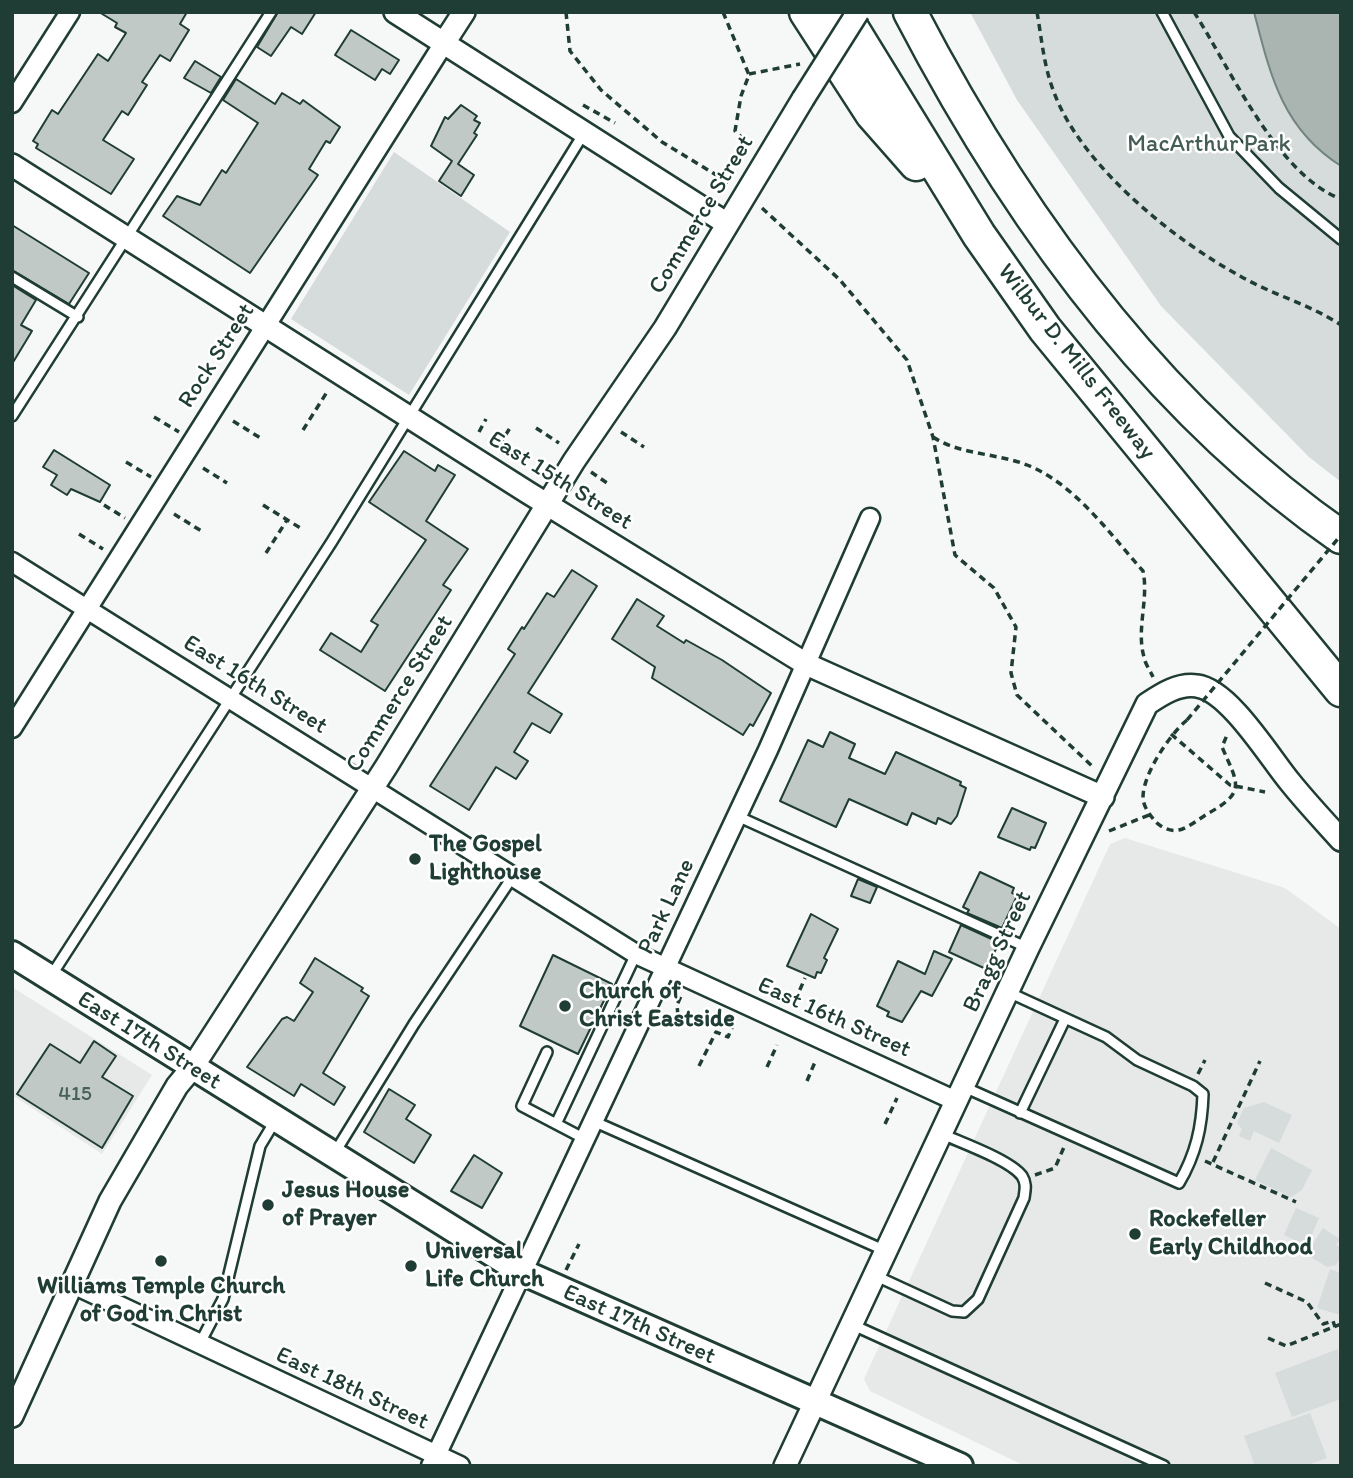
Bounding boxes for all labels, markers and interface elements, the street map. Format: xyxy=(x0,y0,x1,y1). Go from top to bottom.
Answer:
street label: Commerce Street xyxy=(643,131,761,299)
park label: MacArthur Park xyxy=(1127,131,1291,159)
street label: Wilbur D. Mills Freeway xyxy=(991,258,1161,466)
street label: Rock Street xyxy=(173,298,261,414)
street label: East 15th Street xyxy=(483,425,637,537)
street label: Commerce Street xyxy=(340,610,460,778)
street label: East 16th Street xyxy=(178,629,332,741)
place label: The Gospel Lighthouse xyxy=(429,831,542,887)
marker: The Gospel Lighthouse xyxy=(407,851,423,867)
street label: Park Lane xyxy=(632,855,702,959)
street label: Bragg Street xyxy=(957,887,1039,1017)
street label: East 16th Street xyxy=(753,971,915,1065)
place label: Church of Christ Eastside xyxy=(579,978,735,1034)
street label: East 17th Street xyxy=(72,985,226,1097)
marker: Church of Christ Eastside xyxy=(557,998,573,1014)
house number: 415 xyxy=(58,1082,92,1108)
place label: Jesus House of Prayer xyxy=(282,1177,409,1233)
marker: Jesus House of Prayer xyxy=(260,1197,276,1213)
place label: Rockefeller Early Childhood xyxy=(1149,1206,1312,1262)
marker: Rockefeller Early Childhood xyxy=(1127,1226,1143,1242)
place label: Universal Life Church xyxy=(425,1238,544,1294)
marker: Williams Temple Church of God in Christ xyxy=(153,1253,169,1269)
marker: Universal Life Church xyxy=(403,1258,419,1274)
place label: Williams Temple Church of God in Christ xyxy=(37,1273,285,1329)
street label: East 17th Street xyxy=(558,1278,720,1372)
street label: East 18th Street xyxy=(271,1341,433,1437)

